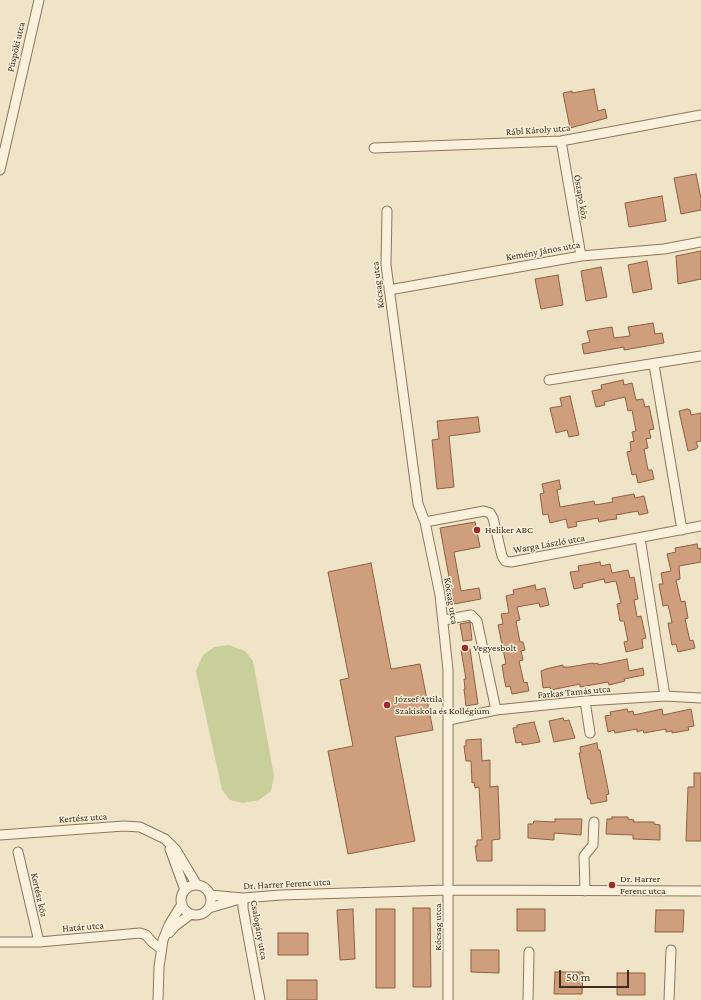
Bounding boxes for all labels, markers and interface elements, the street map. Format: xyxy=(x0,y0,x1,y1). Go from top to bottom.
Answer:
street label: Püspöki utca xyxy=(4,21,28,73)
street label: Rábl Károly utca xyxy=(505,122,571,138)
street label: Őszapó köz xyxy=(571,174,591,220)
street label: Kemény János utca xyxy=(505,239,581,263)
street label: Kócsag utca xyxy=(369,261,387,309)
place label: Heliker ABC xyxy=(485,524,533,536)
marker: Heliker ABC xyxy=(472,525,482,535)
street label: Warga László utca xyxy=(512,532,586,556)
street label: Kócsag utca xyxy=(441,577,461,625)
place label: Vegyesbolt xyxy=(473,642,516,654)
marker: Vegyesbolt xyxy=(460,643,470,653)
street label: Farkas Tamás utca xyxy=(537,683,611,701)
place label: József Attila Szakiskola és Kollégium xyxy=(395,693,490,716)
marker: József Attila Szakiskola és Kollégium xyxy=(382,700,392,710)
street label: Kertész utca xyxy=(58,810,108,826)
street label: Kertész köz xyxy=(28,872,50,918)
place label: Dr. Harrer Ferenc utca xyxy=(620,873,666,896)
street label: Dr. Harrer Ferenc utca xyxy=(243,876,331,892)
marker: Dr. Harrer Ferenc utca xyxy=(607,880,617,890)
street label: Csalogány utca xyxy=(248,899,270,961)
street label: Kócsag utca xyxy=(432,903,444,951)
street label: Határ utca xyxy=(62,919,104,935)
scale bar xyxy=(561,962,631,988)
text: 50 m xyxy=(566,970,590,984)

